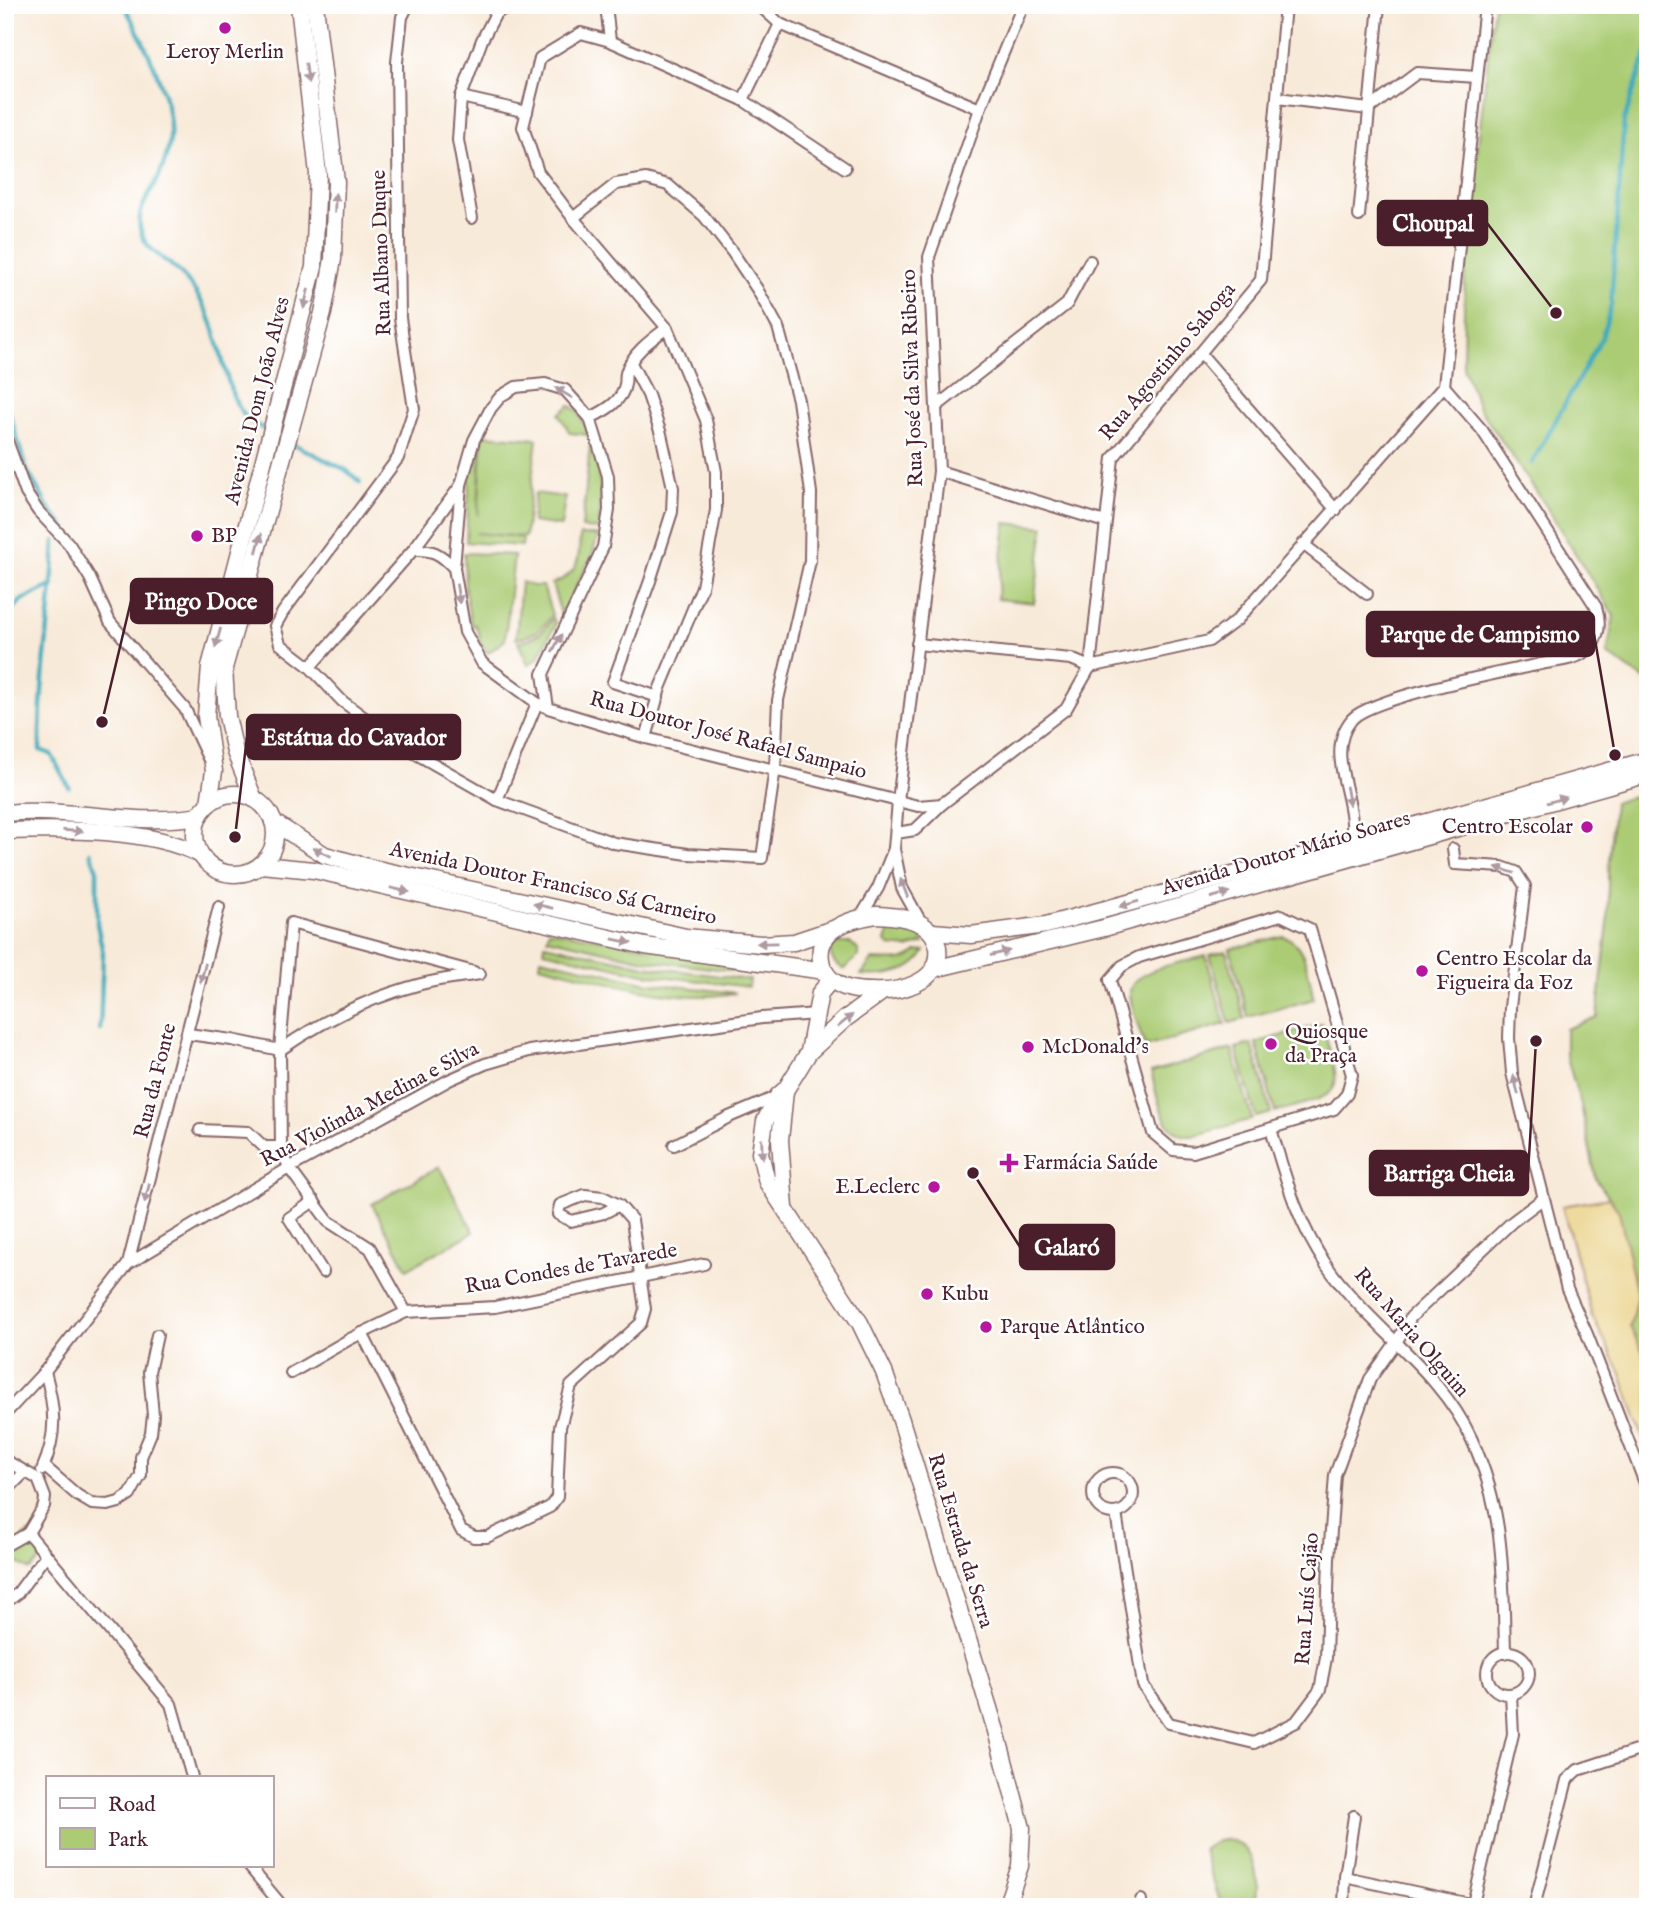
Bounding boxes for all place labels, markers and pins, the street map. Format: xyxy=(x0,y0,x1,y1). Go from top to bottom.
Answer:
marker: Leroy Merlin xyxy=(217,20,233,36)
place label: Leroy Merlin xyxy=(166,39,284,66)
callout: Choupal xyxy=(1378,201,1487,245)
place label: BP xyxy=(211,523,237,550)
marker: BP xyxy=(189,528,205,544)
callout: Pingo Doce xyxy=(131,579,272,623)
callout: Parque de Campismo xyxy=(1367,612,1594,656)
callout: Estátua do Cavador xyxy=(247,715,460,759)
place label: Centro Escolar xyxy=(1442,814,1573,841)
marker: Centro Escolar xyxy=(1579,819,1595,835)
place label: Centro Escolar da Figueira da Foz xyxy=(1436,946,1593,997)
marker: Centro Escolar da Figueira da Foz xyxy=(1414,963,1430,979)
place label: Quiosque da Praça xyxy=(1285,1019,1369,1070)
place label: McDonald's xyxy=(1042,1034,1149,1061)
marker: Quiosque da Praça xyxy=(1263,1036,1279,1052)
marker: McDonald's xyxy=(1020,1039,1036,1055)
place label: Farmácia Saúde xyxy=(1023,1150,1158,1177)
callout: Barriga Cheia xyxy=(1370,1151,1528,1195)
marker: Farmácia Saúde xyxy=(1001,1155,1017,1171)
place label: E.Leclerc xyxy=(835,1174,920,1201)
marker: E.Leclerc xyxy=(926,1179,942,1195)
callout: Galaró xyxy=(1020,1225,1114,1269)
place label: Kubu xyxy=(941,1281,989,1308)
marker: Kubu xyxy=(919,1286,935,1302)
place label: Parque Atlântico xyxy=(1000,1314,1145,1341)
marker: Parque Atlântico xyxy=(978,1319,994,1335)

